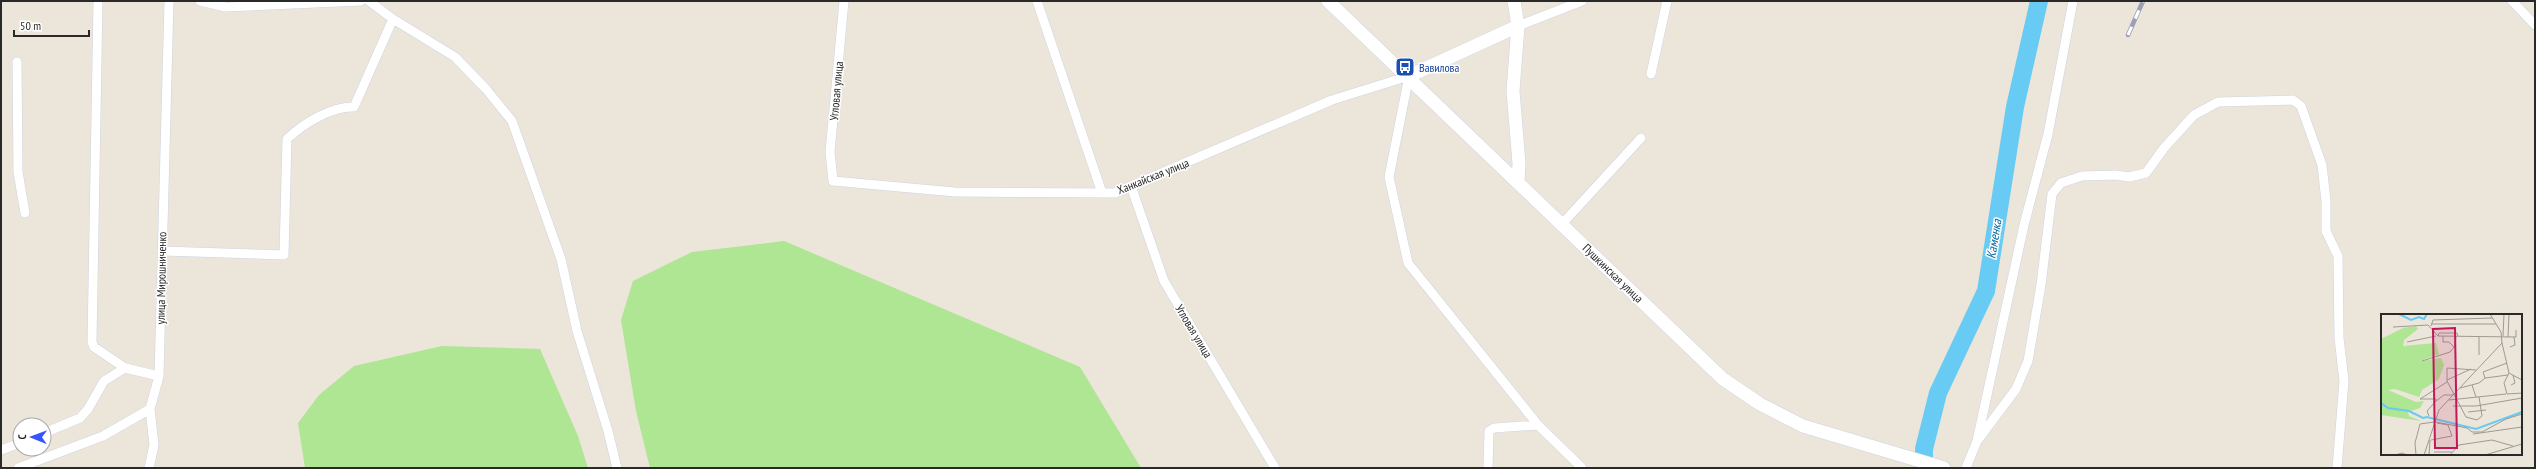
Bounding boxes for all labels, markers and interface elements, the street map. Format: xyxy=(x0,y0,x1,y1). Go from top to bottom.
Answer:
scale bar xyxy=(14,12,89,38)
text: 50 m xyxy=(20,18,41,33)
bus stop icon: Вавилова xyxy=(1394,56,1416,78)
street label: Угловая улица xyxy=(826,60,846,121)
place label: Вавилова xyxy=(1419,60,1459,75)
street label: Ханкайская улица xyxy=(1115,155,1191,197)
water label: Каменка xyxy=(1983,217,2006,260)
street label: улица Мирошниченко xyxy=(153,232,169,324)
street label: Пушкинская улица xyxy=(1580,240,1647,306)
street label: Угловая улица xyxy=(1172,302,1216,361)
inset map xyxy=(2381,314,2522,455)
north arrow xyxy=(12,417,52,457)
text: С xyxy=(15,434,29,439)

